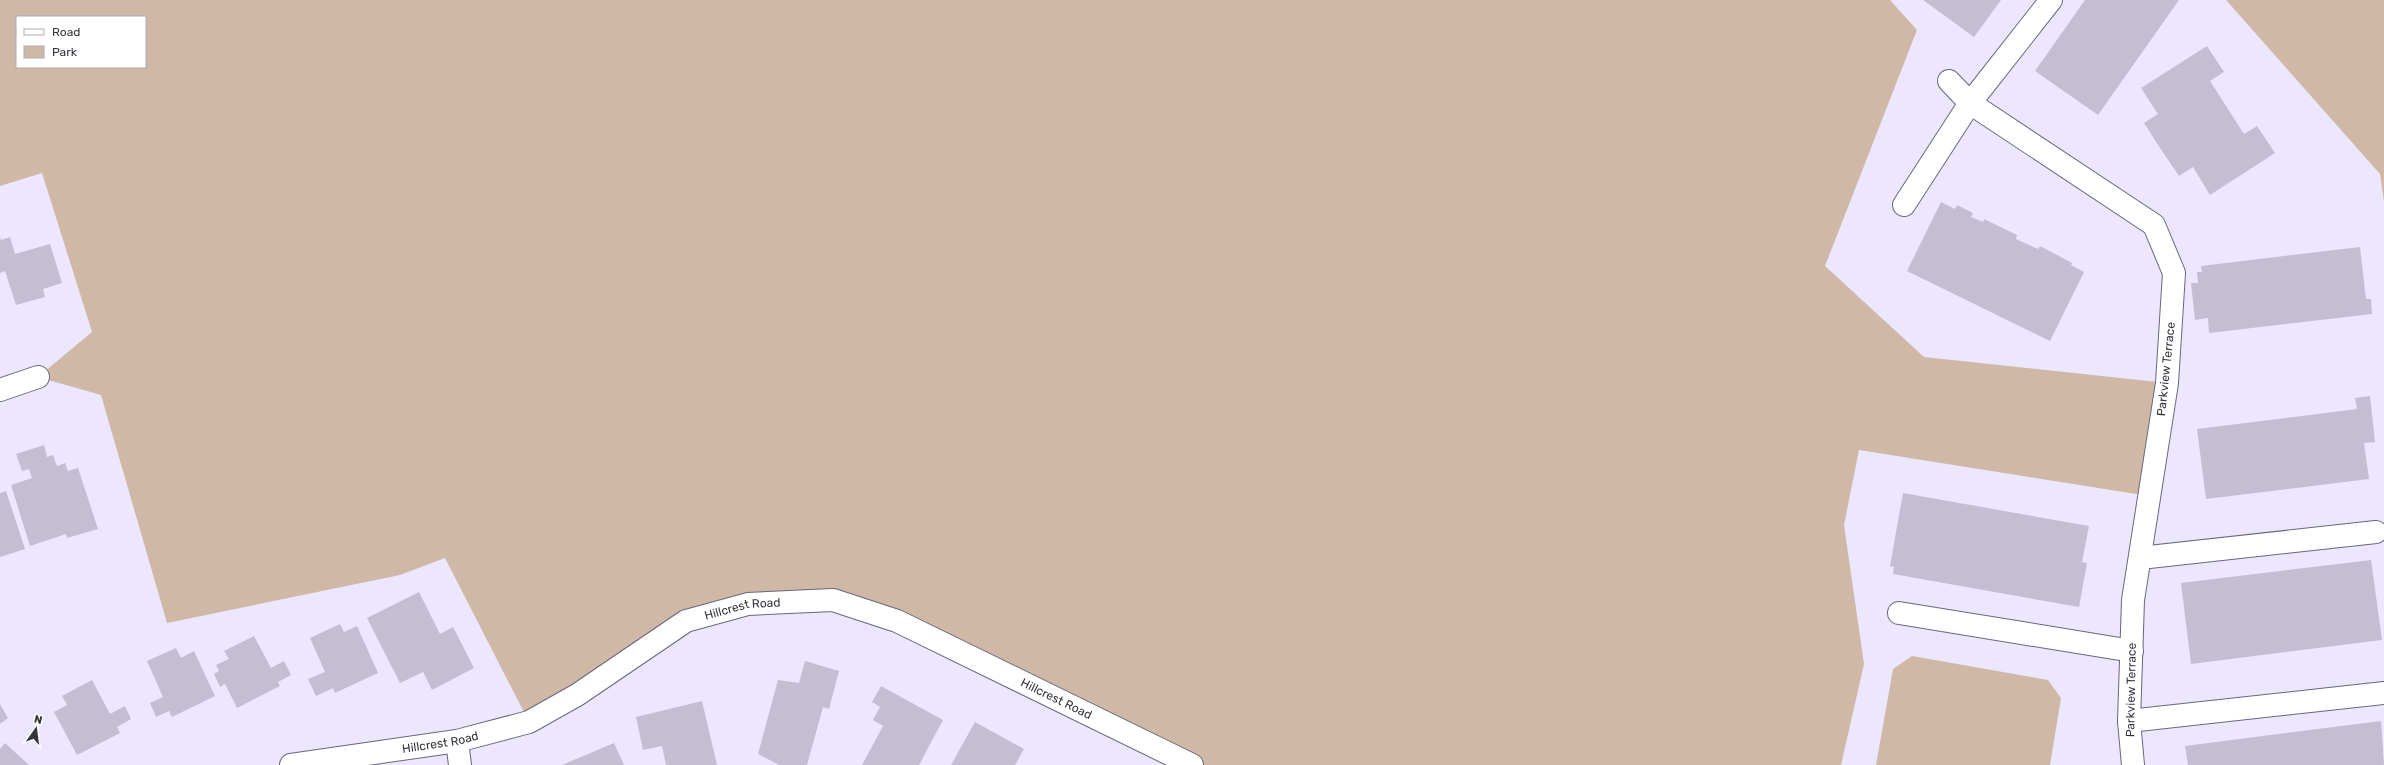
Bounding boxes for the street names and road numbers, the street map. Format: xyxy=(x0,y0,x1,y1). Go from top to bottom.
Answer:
street label: Parkview Terrace xyxy=(2154,321,2178,417)
street label: Hillcrest Road xyxy=(703,595,781,623)
street label: Parkview Terrace xyxy=(2123,642,2139,737)
street label: Hillcrest Road xyxy=(1018,675,1094,722)
street label: Hillcrest Road xyxy=(401,729,480,756)

